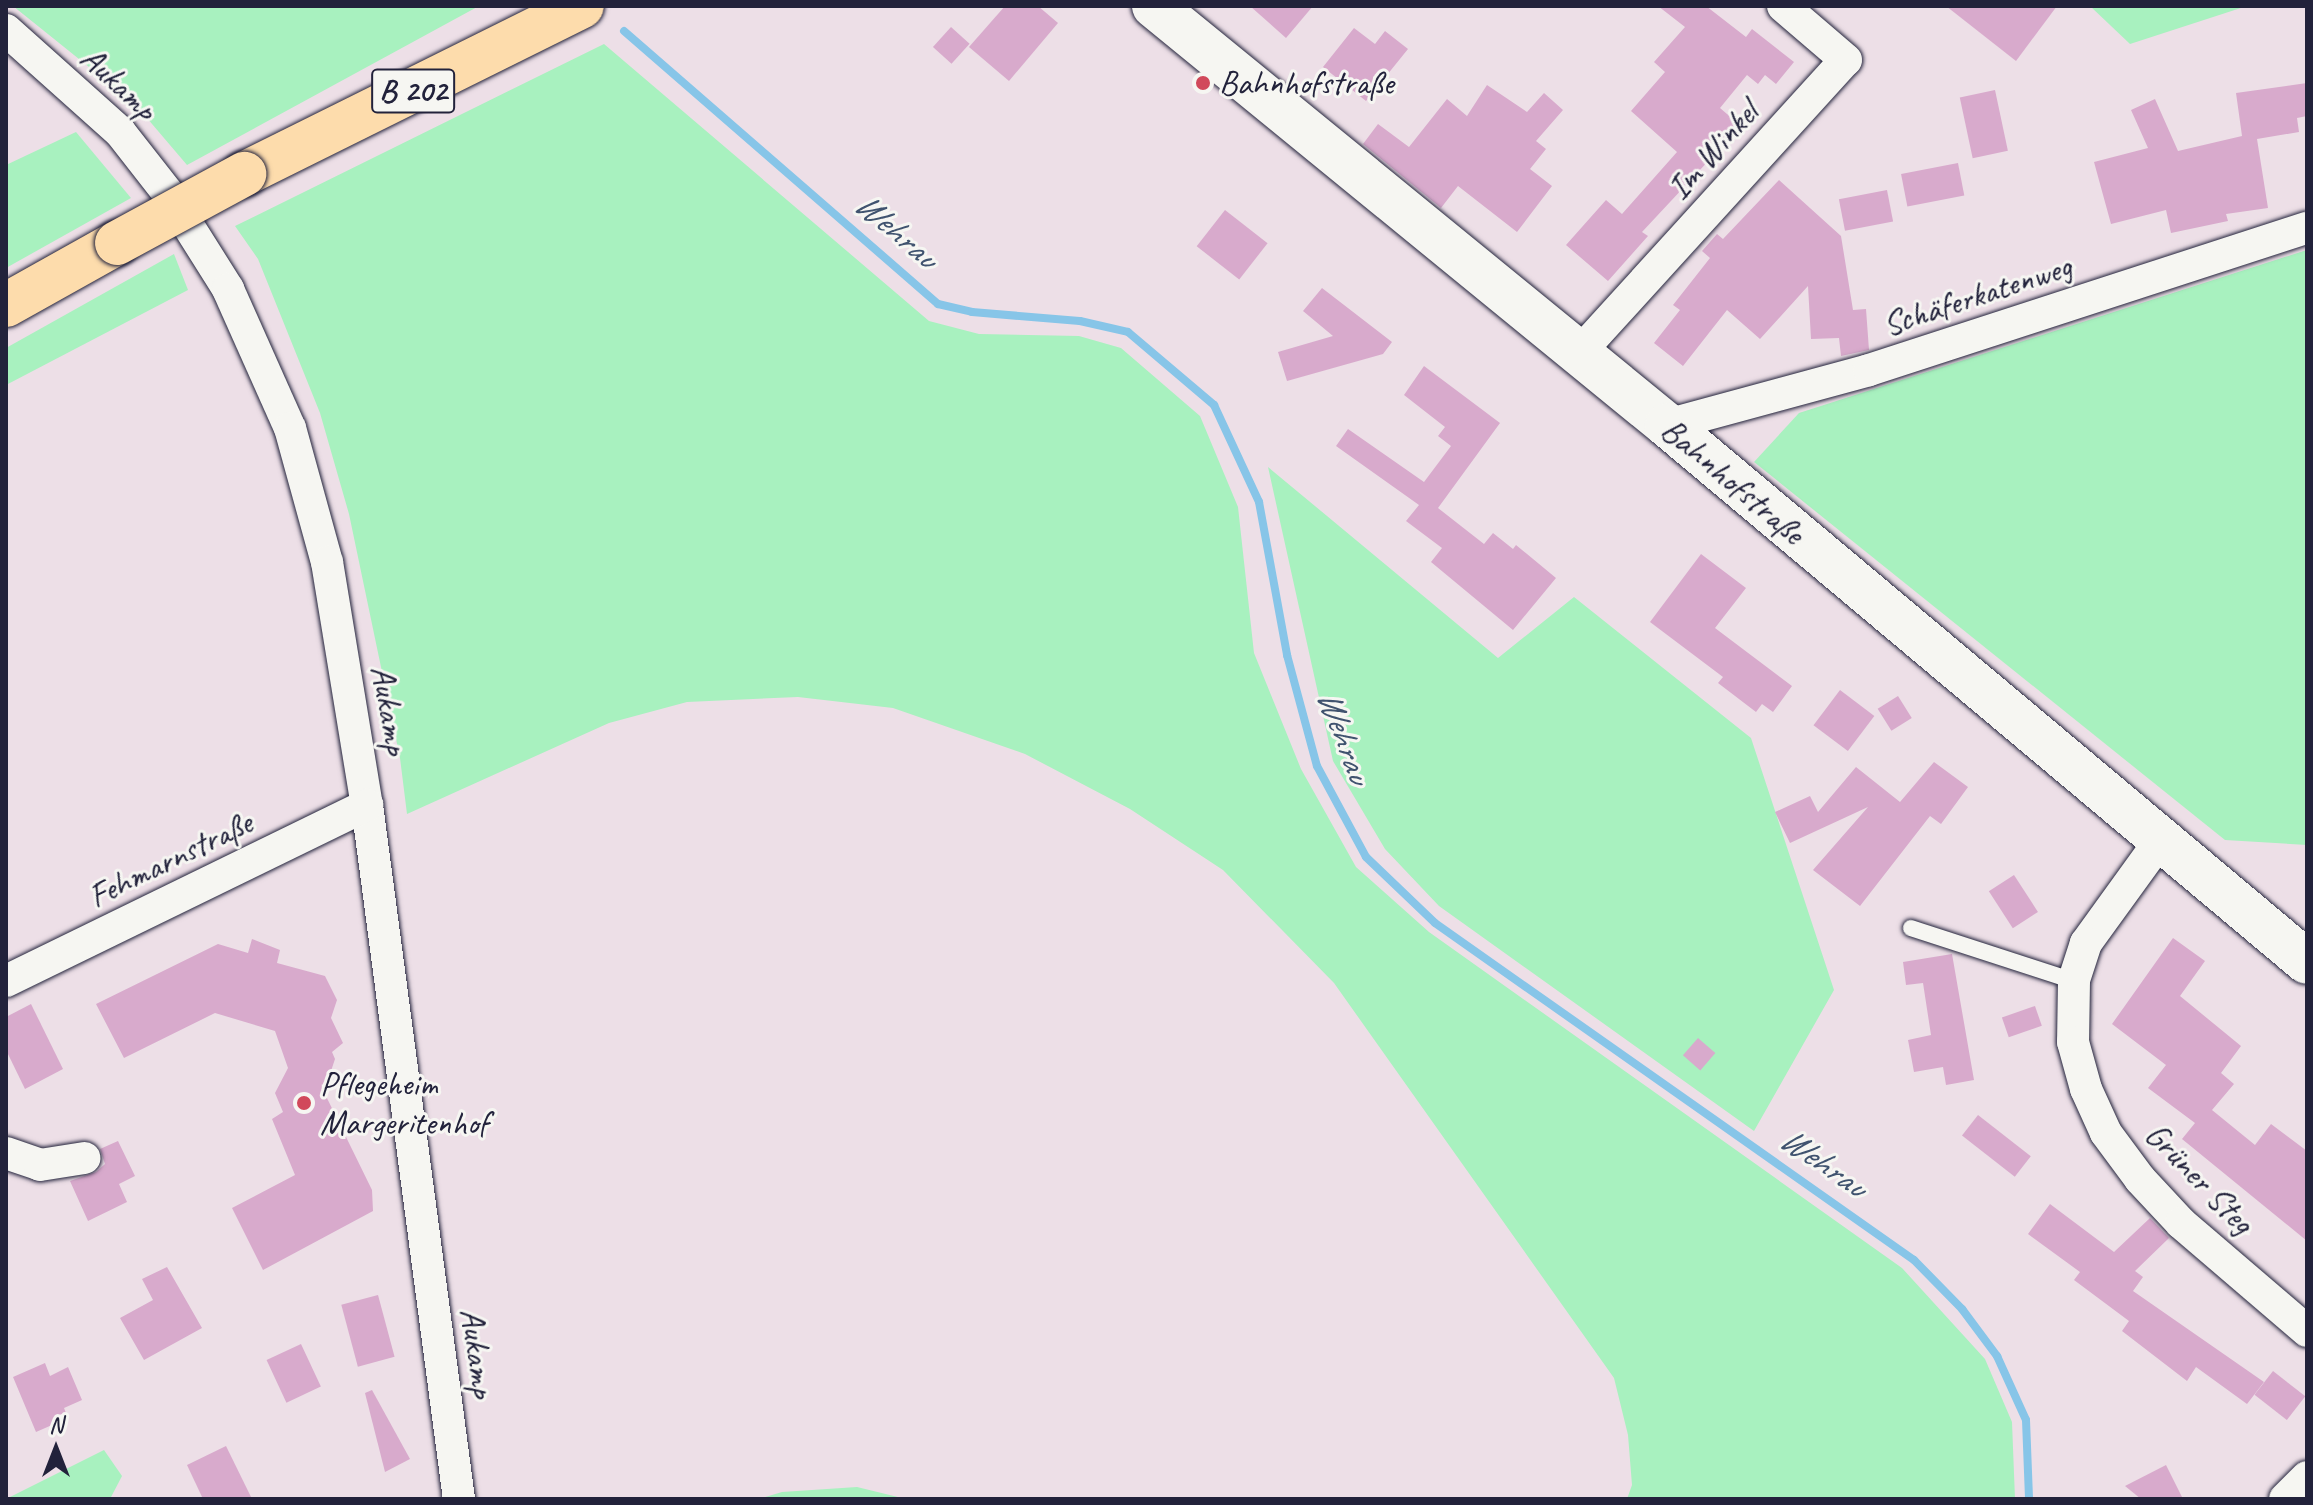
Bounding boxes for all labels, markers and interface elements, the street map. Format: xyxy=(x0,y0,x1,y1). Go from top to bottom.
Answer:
street label: Aukamp xyxy=(73,37,165,129)
road number: B 202 xyxy=(371,63,455,119)
place label: Bahnhofstraße xyxy=(1219,63,1394,103)
marker: Bahnhofstraße xyxy=(1194,74,1212,92)
street label: Im Winkel xyxy=(1658,93,1766,207)
water label: Wehrau xyxy=(846,182,946,278)
street label: Schäferkatenweg xyxy=(1878,245,2076,345)
street label: Bahnhofstraße xyxy=(1653,409,1813,553)
street label: Aukamp xyxy=(363,663,417,757)
water label: Wehrau xyxy=(1307,684,1381,788)
street label: Fehmarnstraße xyxy=(81,802,259,916)
place label: Pflegeheim Margeritenhof xyxy=(320,1063,488,1142)
marker: Pflegeheim Margeritenhof xyxy=(295,1094,313,1112)
street label: Grüner Steg xyxy=(2137,1114,2263,1242)
water label: Wehrau xyxy=(1772,1117,1874,1207)
street label: Aukamp xyxy=(452,1306,504,1400)
north arrow xyxy=(16,1409,96,1489)
text: N xyxy=(49,1411,63,1439)

